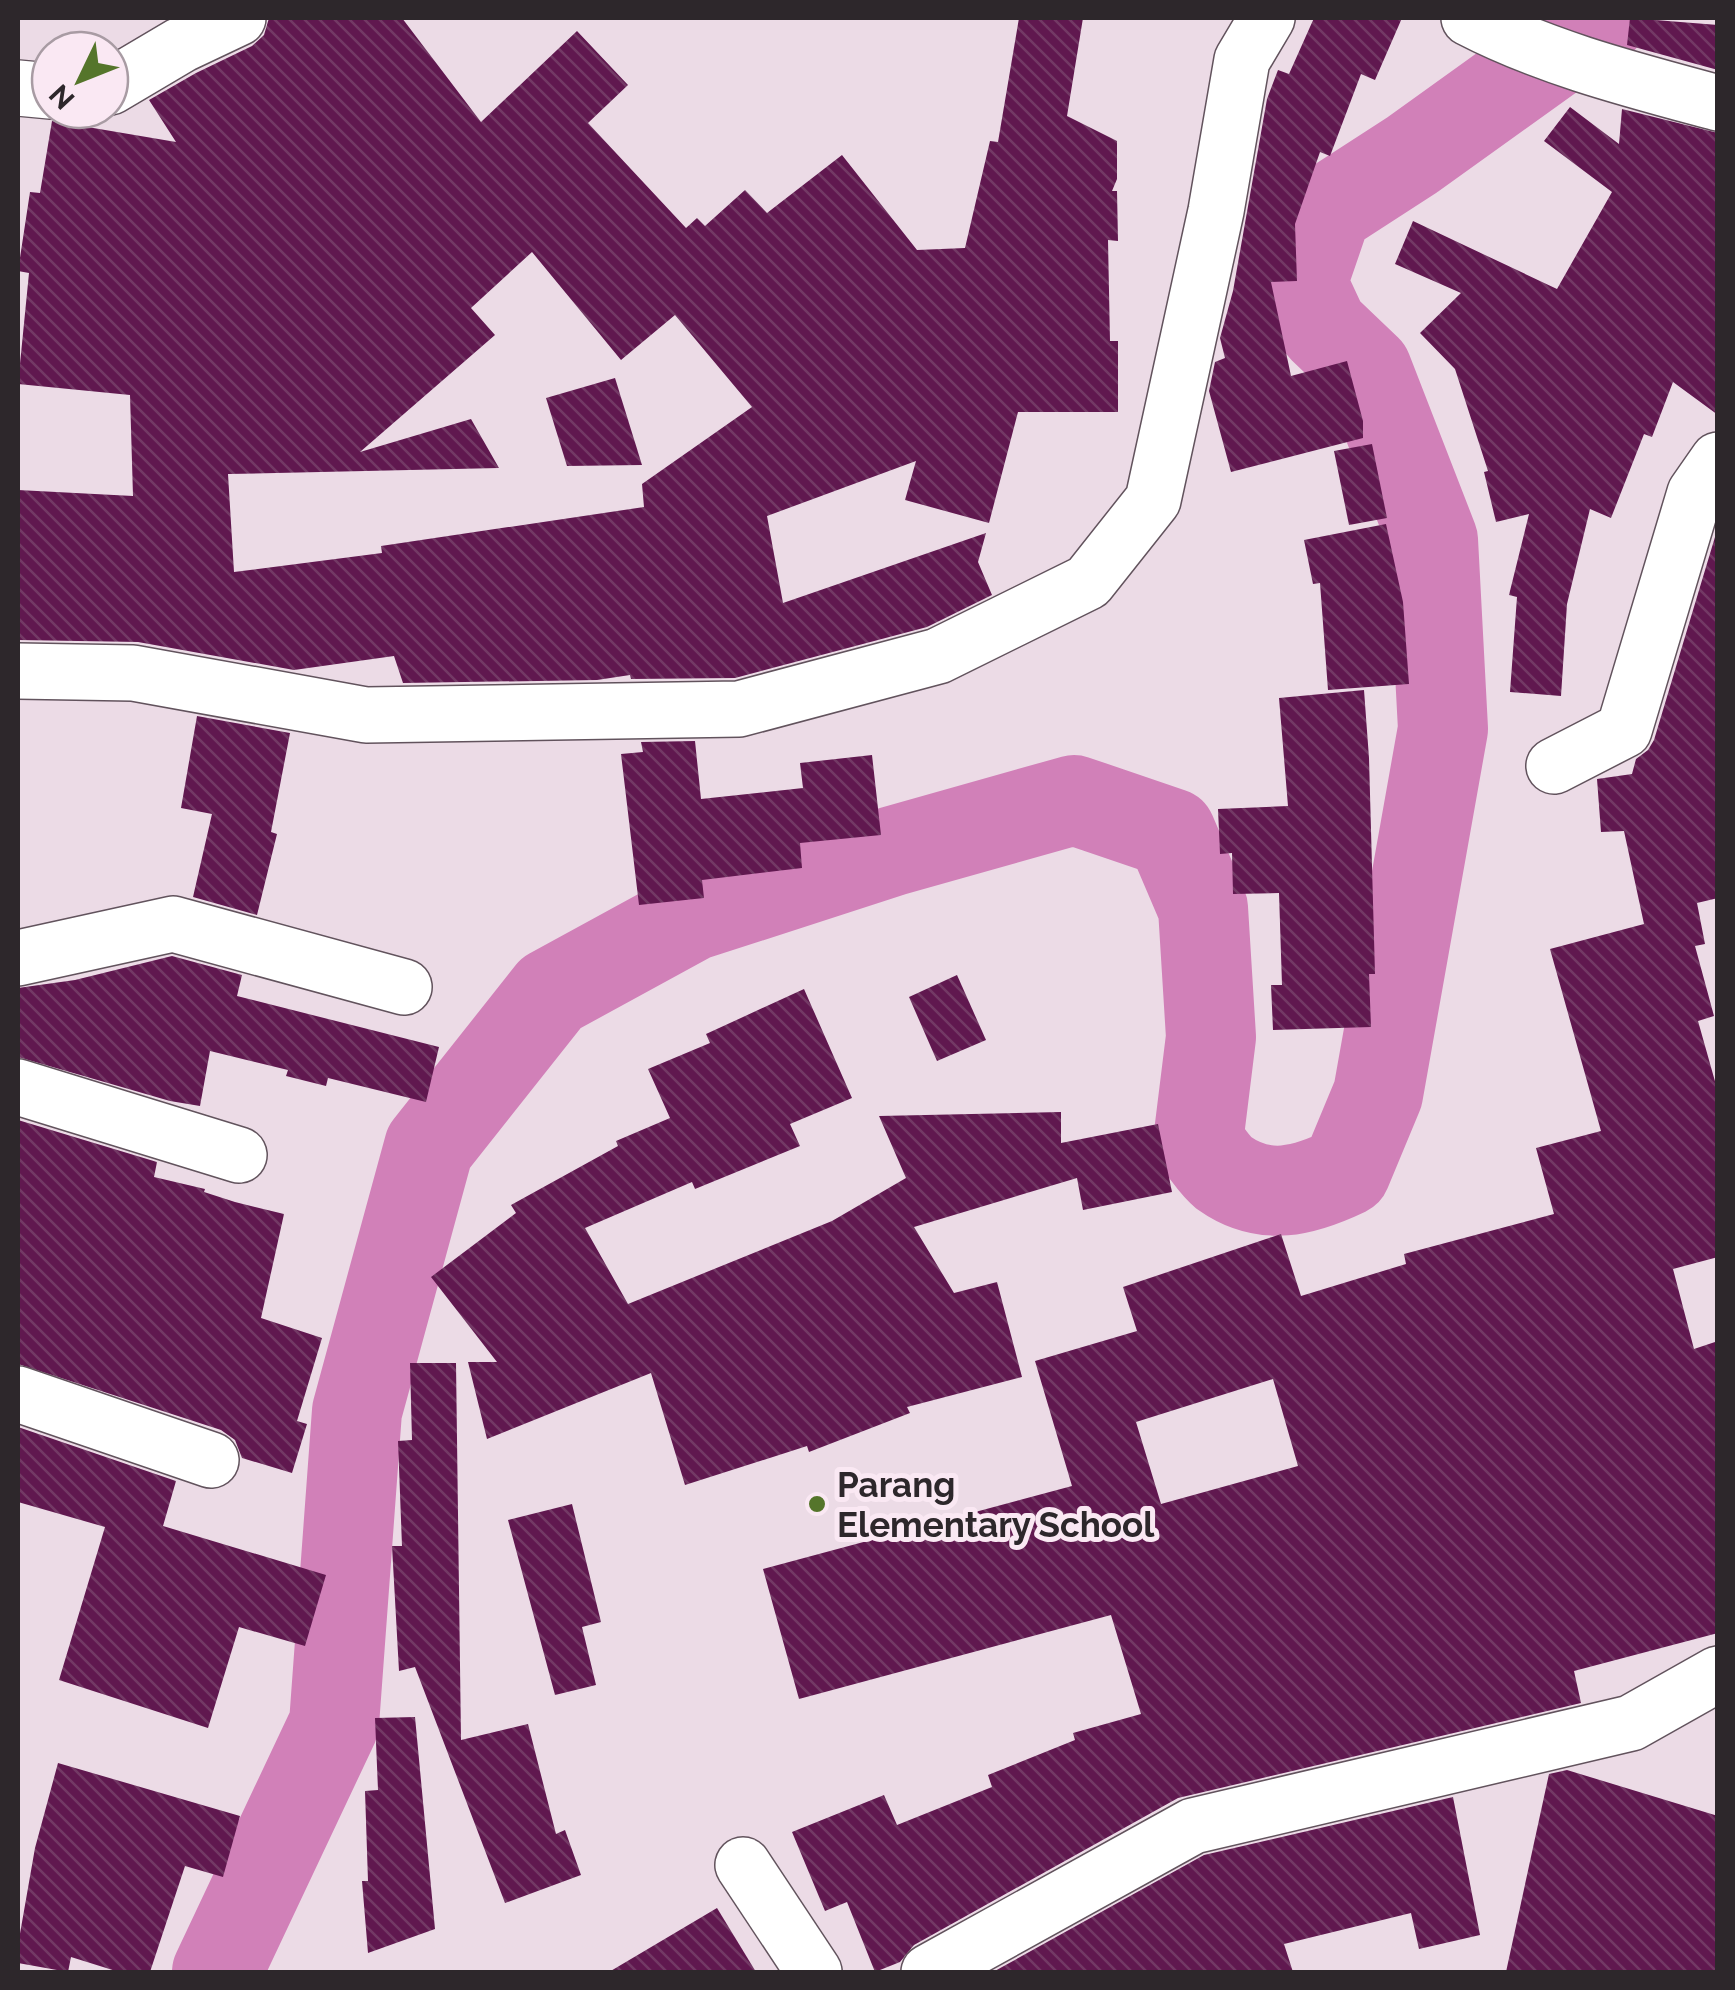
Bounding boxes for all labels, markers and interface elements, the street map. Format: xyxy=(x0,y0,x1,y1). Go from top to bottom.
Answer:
north arrow xyxy=(30,30,130,130)
text: N xyxy=(43,78,81,116)
place label: Parang Elementary School xyxy=(837,1464,1155,1545)
marker: Parang Elementary School xyxy=(806,1493,828,1515)

